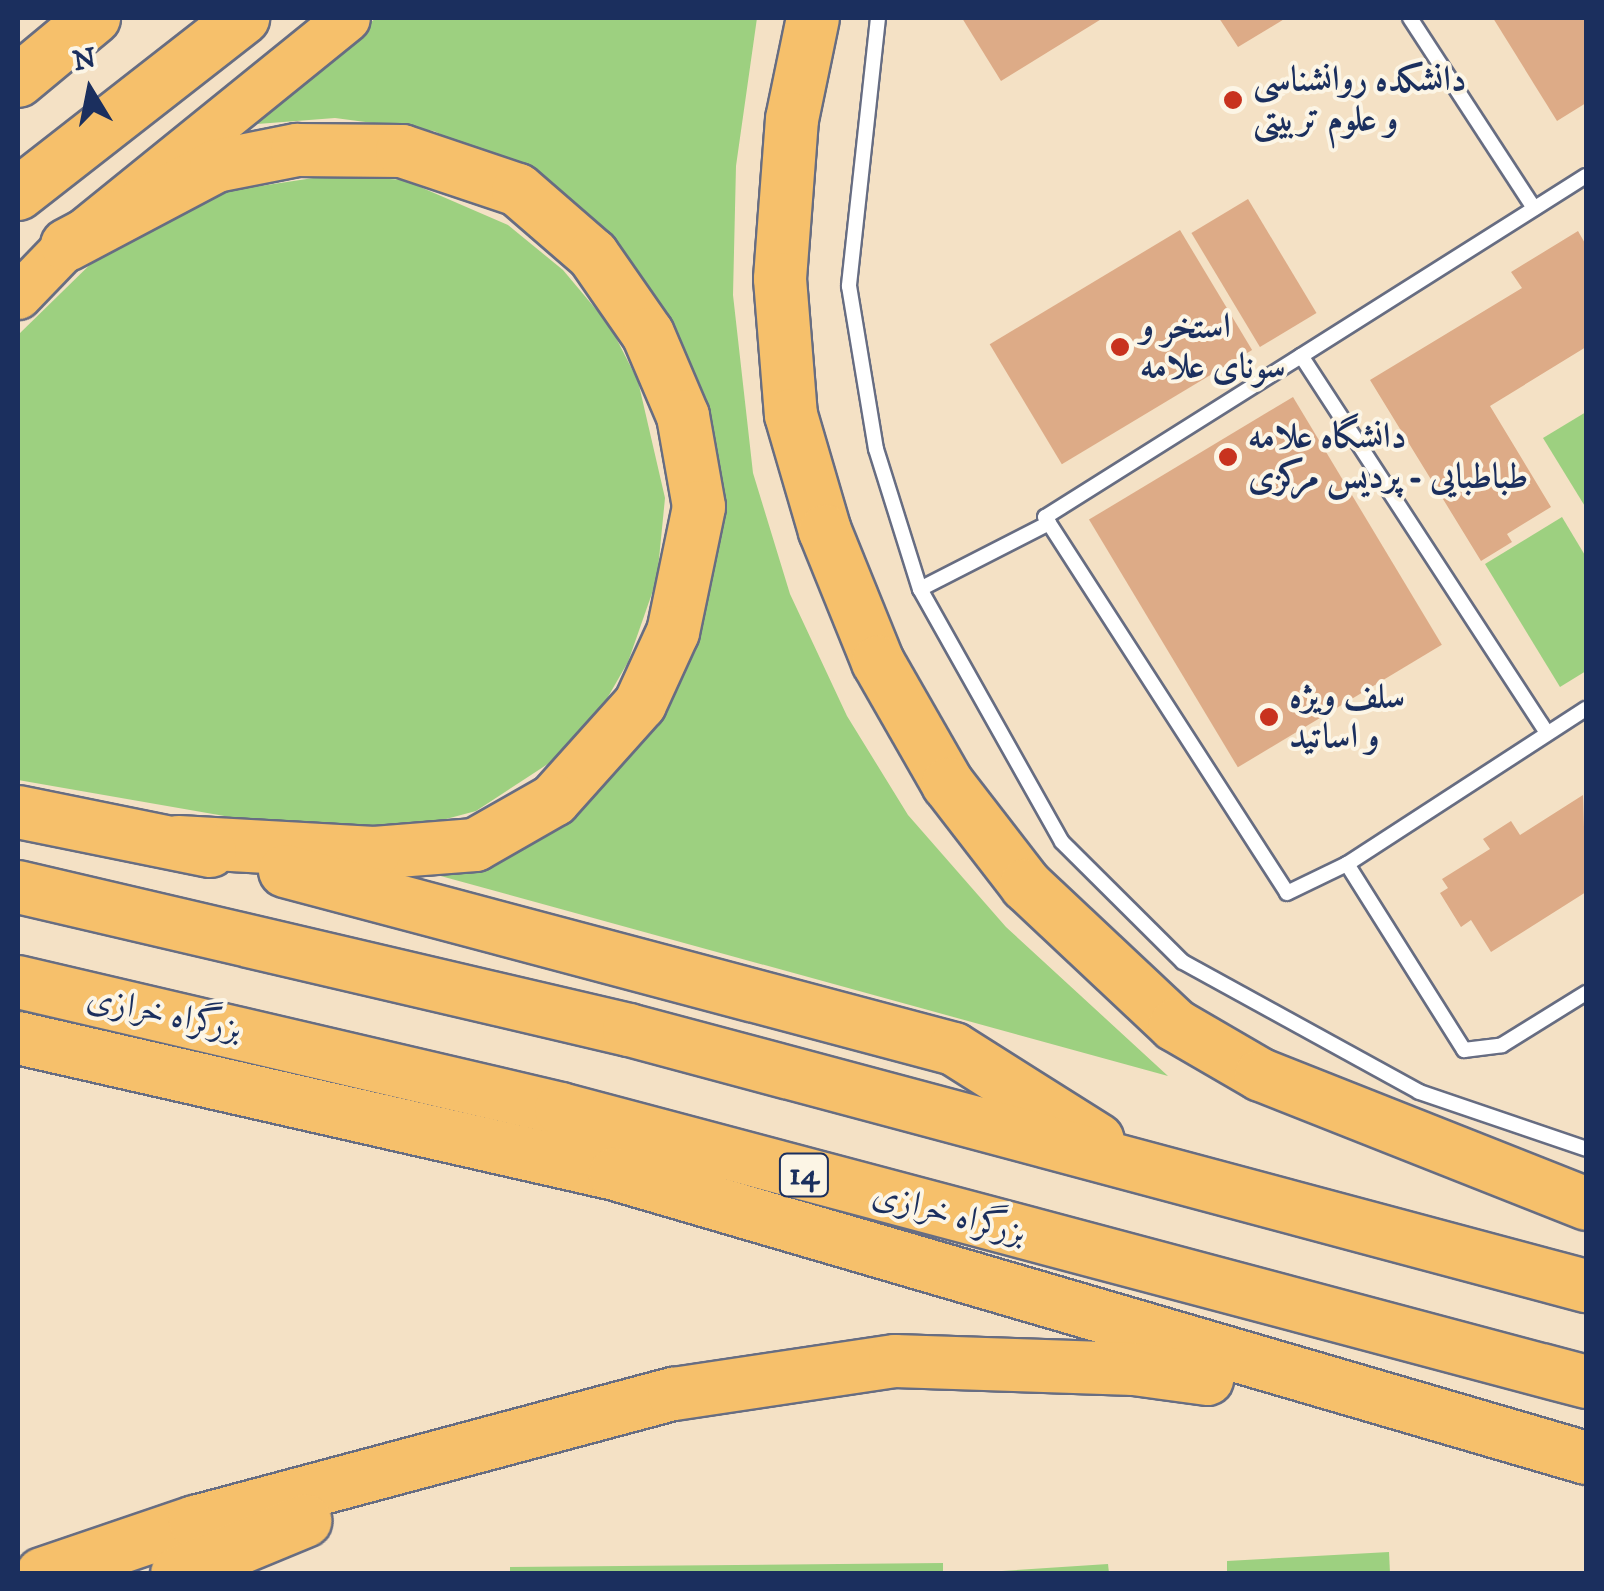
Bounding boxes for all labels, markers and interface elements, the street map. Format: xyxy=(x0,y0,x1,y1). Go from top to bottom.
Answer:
north arrow xyxy=(40,40,140,140)
text: N xyxy=(70,41,99,79)
place label: دانشکده روانشناسی و علوم تربیتی xyxy=(1253,59,1467,141)
marker: دانشکده روانشناسی و علوم تربیتی xyxy=(1222,89,1244,111)
place label: استخر و سونای علامه xyxy=(1140,306,1286,388)
marker: استخر و سونای علامه xyxy=(1109,336,1131,358)
place label: دانشگاه علامه طباطبایی - پردیس مرکزی xyxy=(1248,416,1528,498)
marker: دانشگاه علامه طباطبایی - پردیس مرکزی xyxy=(1217,446,1239,468)
place label: سلف ویژه و اساتید xyxy=(1289,676,1405,758)
marker: سلف ویژه و اساتید xyxy=(1258,706,1280,728)
street label: بزرگراه خرازی xyxy=(83,977,245,1051)
road number: 14 xyxy=(776,1148,832,1202)
street label: بزرگراه خرازی xyxy=(868,1173,1030,1255)

